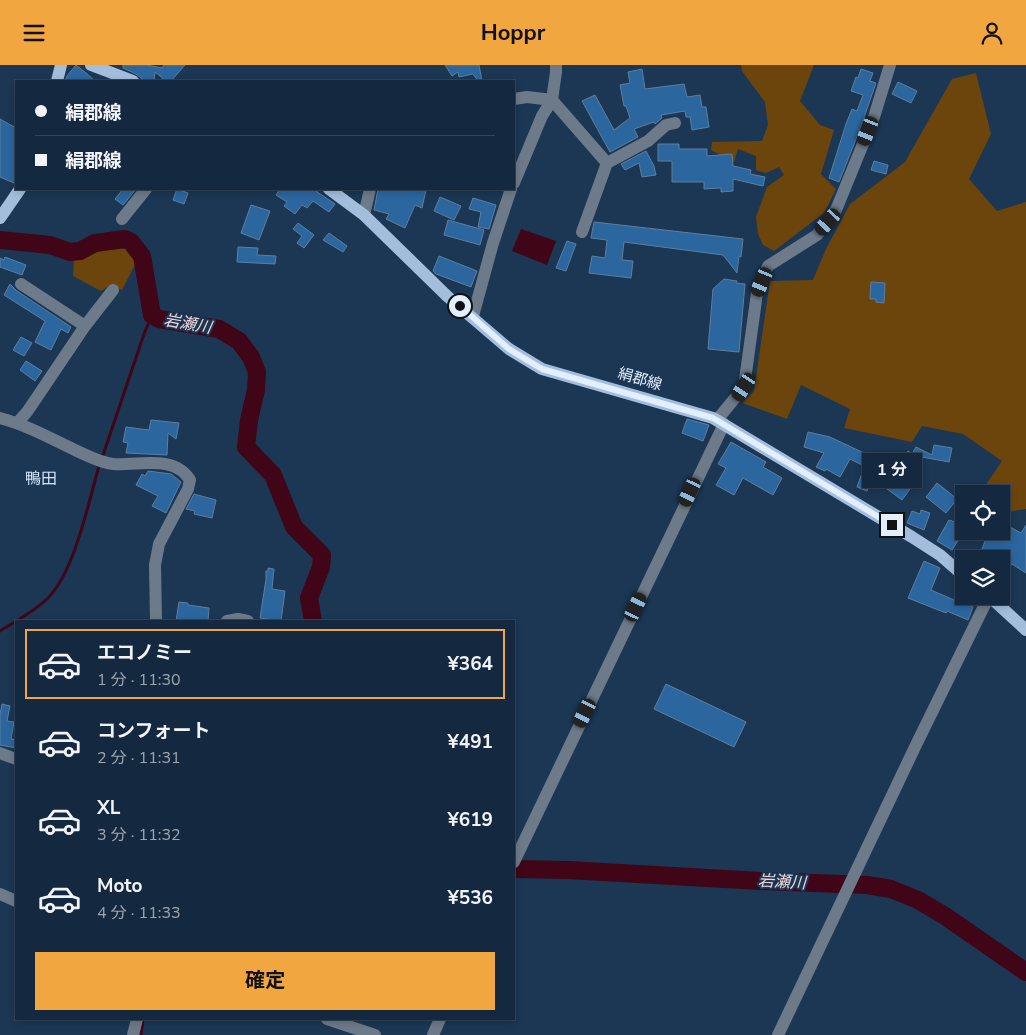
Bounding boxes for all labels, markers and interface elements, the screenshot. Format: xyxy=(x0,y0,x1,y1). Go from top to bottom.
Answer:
text: Hoppr xyxy=(481,18,545,48)
icon: menu xyxy=(20,19,48,47)
icon: person xyxy=(978,19,1006,47)
text: 絹郡線 xyxy=(65,100,122,126)
car xyxy=(855,114,880,148)
text: 絹郡線 xyxy=(65,148,122,174)
car xyxy=(812,206,843,238)
car xyxy=(749,265,774,299)
route start xyxy=(449,295,471,317)
water label: 岩瀬川 xyxy=(162,309,215,339)
street label: 絹郡線 xyxy=(616,363,664,395)
car xyxy=(729,370,758,404)
callout: 1 分 xyxy=(862,453,922,487)
text: 1 分 xyxy=(877,459,907,481)
district label: 鴨田 xyxy=(25,468,57,490)
car xyxy=(676,475,703,509)
map controls xyxy=(955,485,1010,605)
button: locate xyxy=(955,485,1010,540)
route end xyxy=(881,514,903,536)
button: layers xyxy=(955,550,1010,605)
car xyxy=(622,590,649,624)
text: エコノミー xyxy=(97,640,192,666)
icon: car xyxy=(37,642,82,687)
text: ¥364 xyxy=(447,651,493,677)
text: 1 分 · 11:30 xyxy=(97,669,181,691)
car xyxy=(571,696,598,730)
text: コンフォート xyxy=(97,718,210,744)
icon: car xyxy=(37,720,82,765)
text: ¥491 xyxy=(447,729,493,755)
text: 2 分 · 11:31 xyxy=(97,747,181,769)
text: XL xyxy=(97,795,120,821)
icon: car xyxy=(37,798,82,843)
text: ¥619 xyxy=(447,807,493,833)
text: 3 分 · 11:32 xyxy=(97,824,181,846)
water label: 岩瀬川 xyxy=(757,870,808,894)
text: Moto xyxy=(97,873,143,899)
icon: car xyxy=(37,876,82,921)
text: ¥536 xyxy=(447,885,493,911)
text: 4 分 · 11:33 xyxy=(97,902,181,924)
button: 確定 xyxy=(35,952,495,1010)

